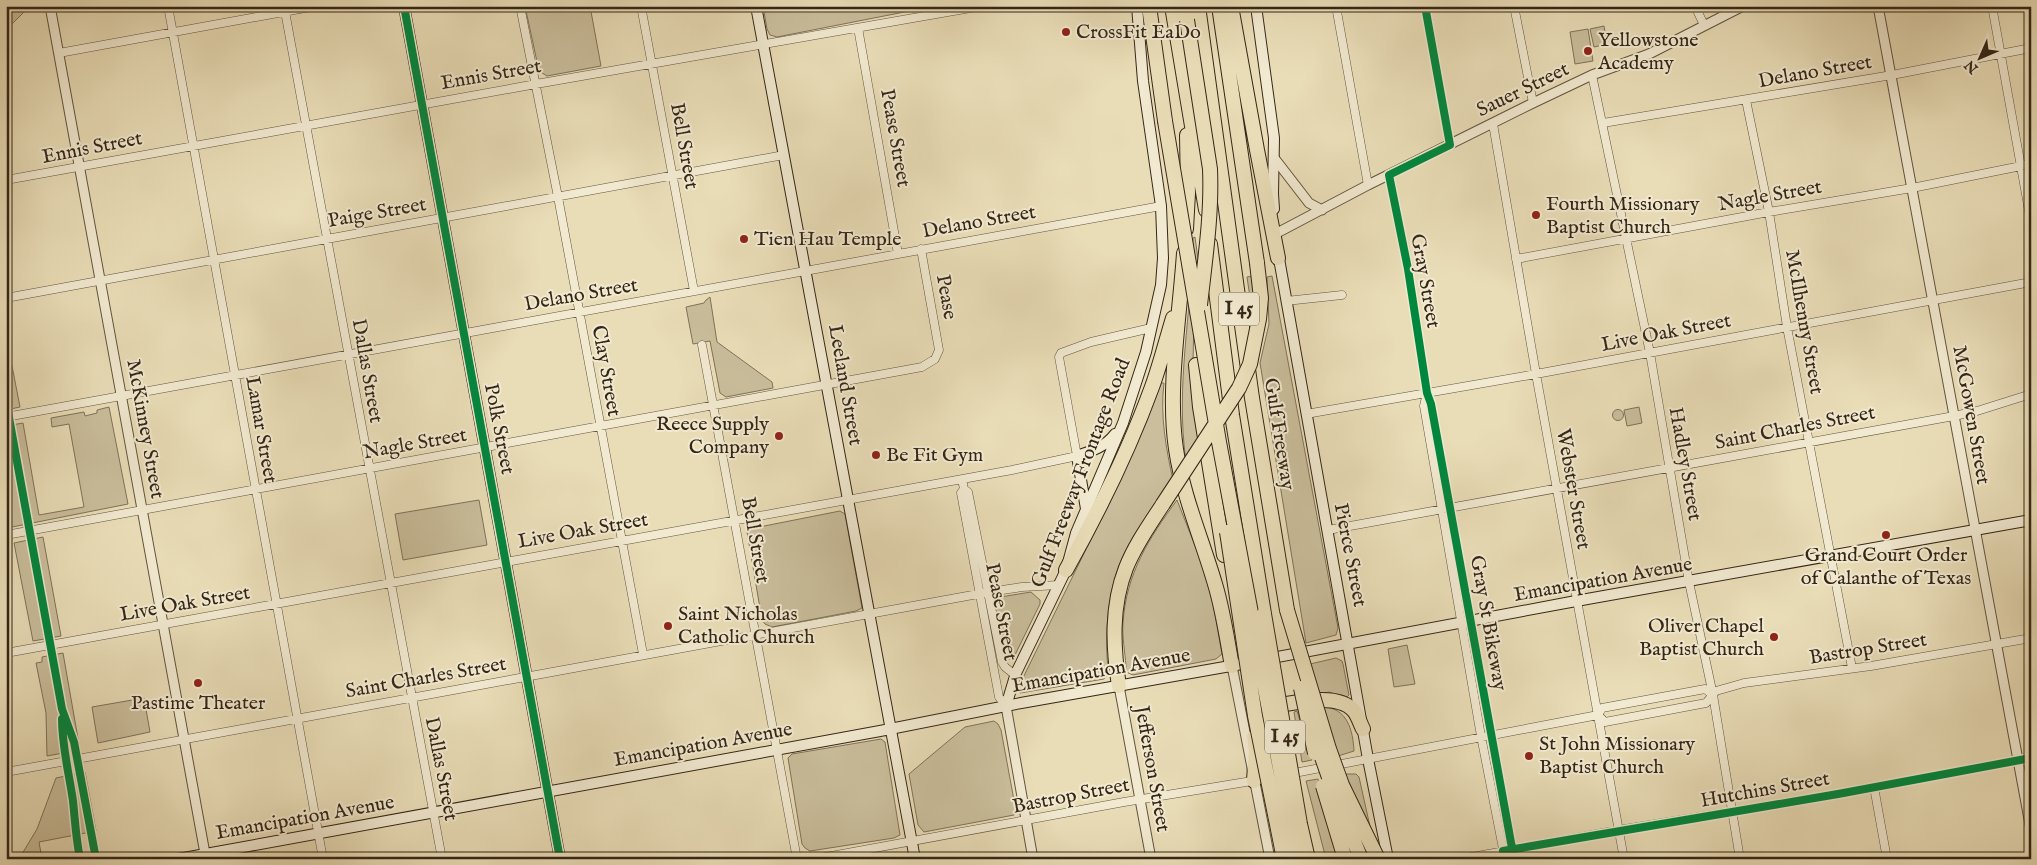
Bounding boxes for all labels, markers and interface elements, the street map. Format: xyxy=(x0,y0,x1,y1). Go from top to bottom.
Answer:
place label: CrossFit EaDo xyxy=(1076,20,1201,45)
marker: CrossFit EaDo xyxy=(1060,26,1072,38)
place label: Yellowstone Academy xyxy=(1597,28,1699,76)
north arrow xyxy=(1954,32,2004,82)
marker: Yellowstone Academy xyxy=(1582,45,1594,57)
street label: Delano Street xyxy=(1756,50,1874,94)
street label: Ennis Street xyxy=(439,54,543,96)
text: N xyxy=(1961,56,1983,78)
street label: Sauer Street xyxy=(1473,57,1573,123)
street label: Pease Street xyxy=(874,87,916,189)
street label: Bell Street xyxy=(664,101,704,191)
street label: Ennis Street xyxy=(40,126,144,170)
street label: Nagle Street xyxy=(1716,175,1824,217)
street label: Paige Street xyxy=(326,192,428,234)
place label: Fourth Missionary Baptist Church xyxy=(1546,192,1700,240)
street label: Delano Street xyxy=(920,200,1038,244)
marker: Fourth Missionary Baptist Church xyxy=(1530,209,1542,221)
place label: Tien Hau Temple xyxy=(754,227,901,252)
street label: Gray Street xyxy=(1404,232,1446,330)
marker: Tien Hau Temple xyxy=(738,233,750,245)
street label: McIlhenny Street xyxy=(1779,248,1829,396)
street label: Delano Street xyxy=(522,273,640,317)
street label: Pease xyxy=(930,273,962,321)
road number: I 45 xyxy=(1219,292,1259,326)
street label: Live Oak Street xyxy=(1599,308,1733,358)
street label: Dallas Street xyxy=(346,317,388,425)
street label: Clay Street xyxy=(586,323,626,419)
street label: Leeland Street xyxy=(822,323,868,447)
street label: McGowen Street xyxy=(1946,344,1996,487)
street label: Gulf Freeway Frontage Road xyxy=(1026,355,1136,591)
street label: McKinney Street xyxy=(120,357,170,501)
street label: Lamar Street xyxy=(239,374,283,486)
street label: Gulf Freeway xyxy=(1258,376,1300,492)
street label: Polk Street xyxy=(478,381,520,477)
street label: Saint Charles Street xyxy=(1713,400,1877,456)
street label: Hadley Street xyxy=(1663,405,1707,523)
place label: Reece Supply Company xyxy=(656,412,769,460)
street label: Nagle Street xyxy=(361,423,469,465)
street label: Webster Street xyxy=(1550,427,1596,552)
marker: Reece Supply Company xyxy=(773,430,785,442)
place label: Be Fit Gym xyxy=(886,443,983,468)
marker: Be Fit Gym xyxy=(870,449,882,461)
street label: Bell Street xyxy=(735,495,775,585)
street label: Pierce Street xyxy=(1328,501,1372,609)
street label: Live Oak Street xyxy=(516,507,650,555)
marker: Grand Court Order of Calanthe of Texas xyxy=(1880,529,1892,541)
place label: Grand Court Order of Calanthe of Texas xyxy=(1801,543,1971,591)
street label: Emancipation Avenue xyxy=(1512,552,1694,608)
street label: Gray St Bikeway xyxy=(1464,553,1512,693)
street label: Pease Street xyxy=(979,561,1023,663)
street label: Live Oak Street xyxy=(118,580,252,628)
place label: Saint Nicholas Catholic Church xyxy=(678,602,815,650)
place label: Oliver Chapel Baptist Church xyxy=(1639,614,1765,662)
marker: Saint Nicholas Catholic Church xyxy=(662,620,674,632)
street label: Bastrop Street xyxy=(1807,627,1929,671)
marker: Oliver Chapel Baptist Church xyxy=(1768,631,1780,643)
street label: Emancipation Avenue xyxy=(1010,643,1192,699)
street label: Saint Charles Street xyxy=(344,652,508,704)
marker: Pastime Theater xyxy=(192,677,204,689)
place label: Pastime Theater xyxy=(131,691,266,716)
street label: Jefferson Street xyxy=(1128,702,1175,834)
street label: Dallas Street xyxy=(419,715,463,823)
street label: Emancipation Avenue xyxy=(612,717,794,773)
road number: I 45 xyxy=(1265,720,1305,754)
place label: St John Missionary Baptist Church xyxy=(1539,732,1695,780)
marker: St John Missionary Baptist Church xyxy=(1523,750,1535,762)
street label: Hutchins Street xyxy=(1699,766,1832,814)
street label: Bastrop Street xyxy=(1010,772,1132,820)
street label: Emancipation Avenue xyxy=(214,790,396,846)

